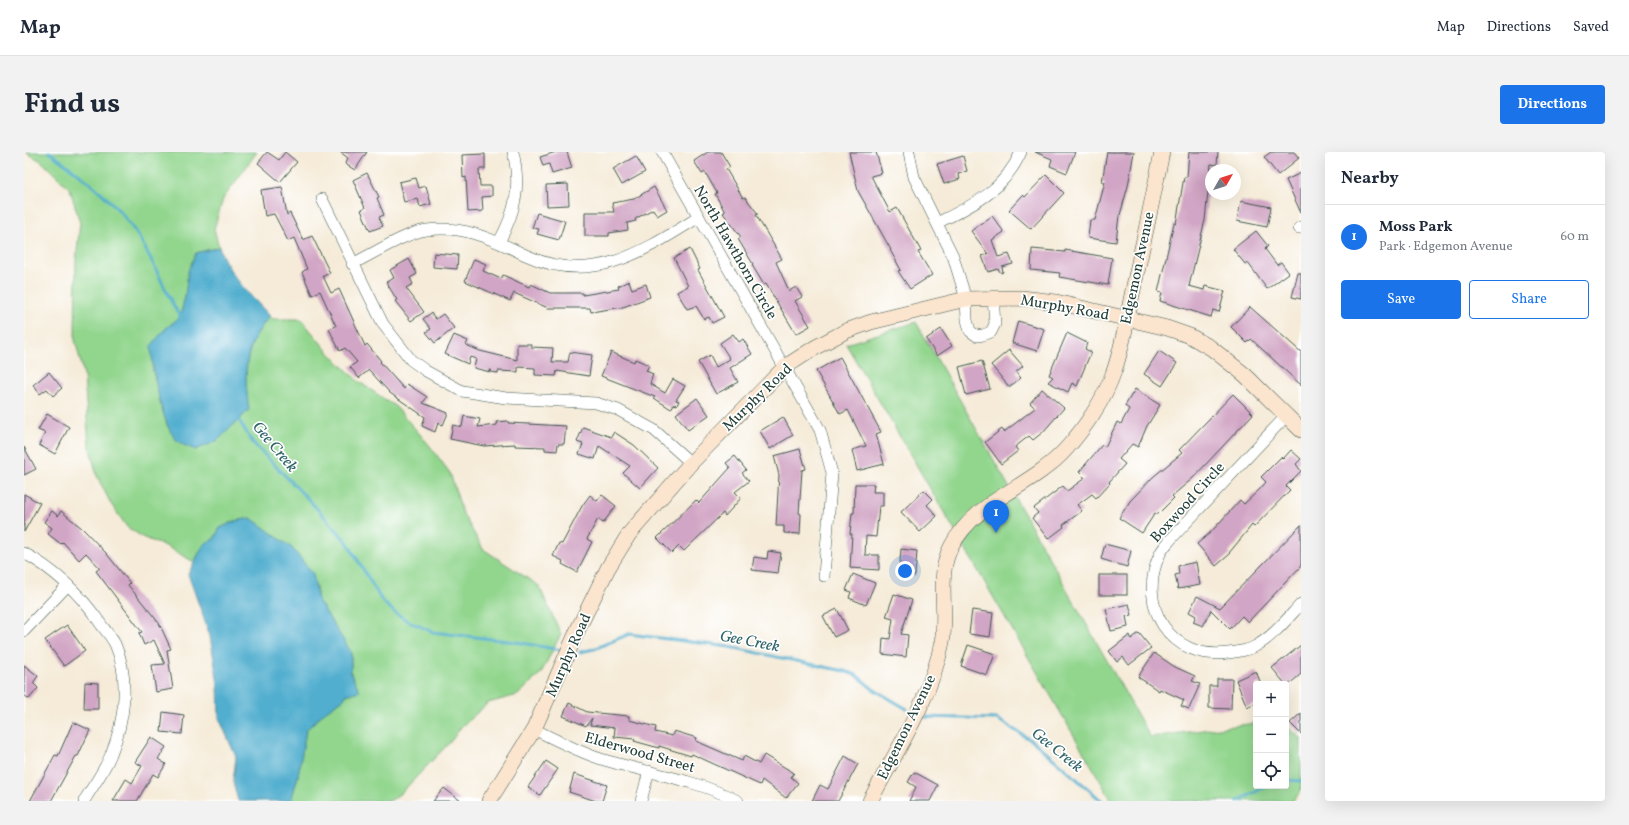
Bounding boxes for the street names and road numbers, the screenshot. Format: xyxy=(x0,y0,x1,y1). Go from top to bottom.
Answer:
street label: North Hawthorn Circle xyxy=(688,182,782,324)
street label: Edgemon Avenue xyxy=(1116,210,1161,327)
street label: Murphy Road xyxy=(1019,290,1111,327)
street label: Murphy Road xyxy=(718,359,798,437)
street label: Boxwood Circle xyxy=(1146,458,1230,548)
street label: Murphy Road xyxy=(542,610,597,701)
street label: Edgemon Avenue xyxy=(873,672,942,784)
street label: Elderwood Street xyxy=(582,728,697,779)

